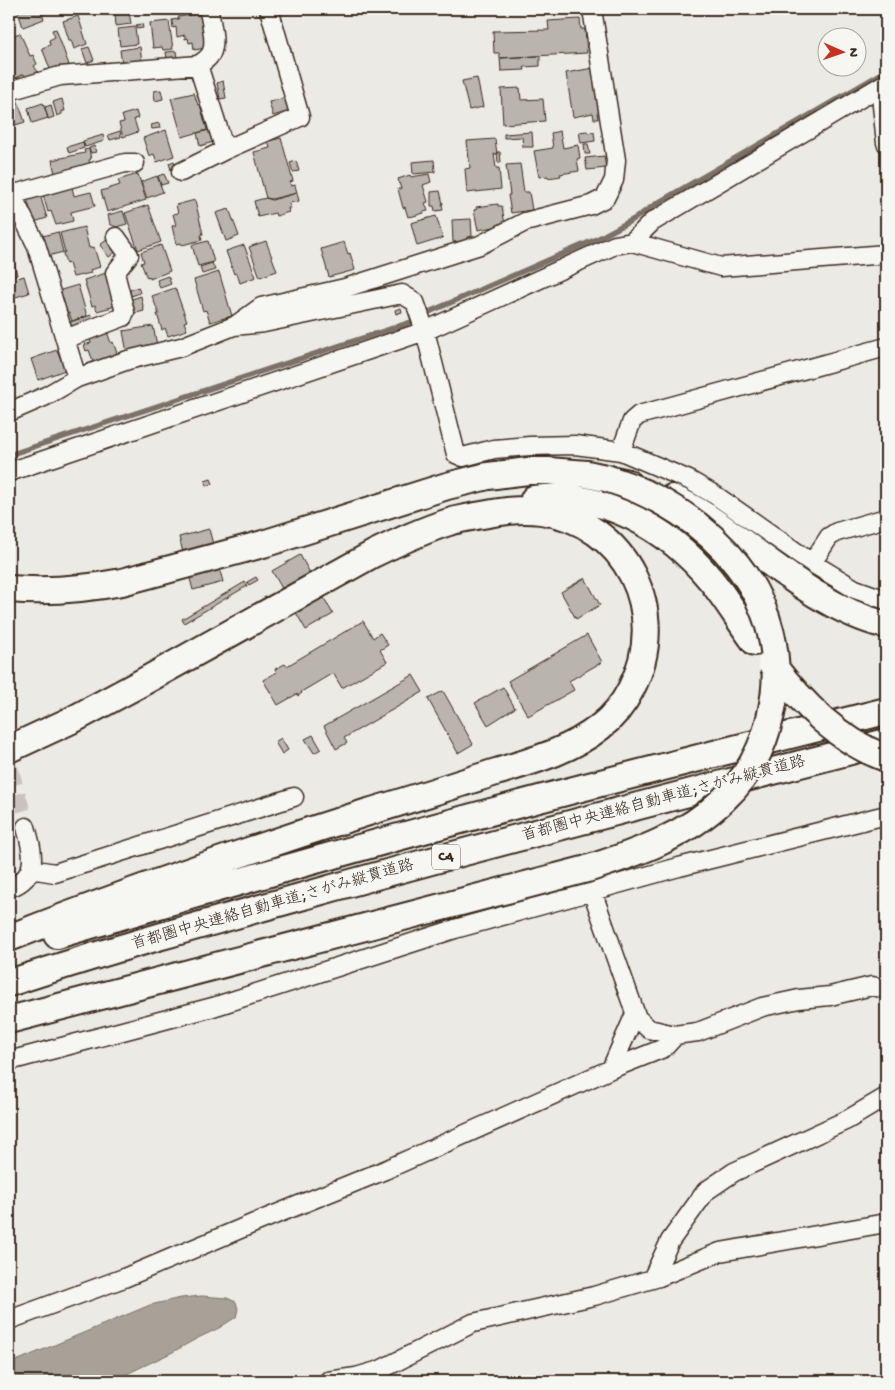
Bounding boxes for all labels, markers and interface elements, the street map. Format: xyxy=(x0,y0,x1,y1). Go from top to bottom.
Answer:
north arrow xyxy=(818,28,868,78)
text: N xyxy=(844,48,861,57)
street label: 首都圏中央連絡自動車道;さがみ縦貫道路 xyxy=(520,751,808,847)
road number: C4 xyxy=(432,844,460,870)
street label: 首都圏中央連絡自動車道;さがみ縦貫道路 xyxy=(129,855,416,956)

